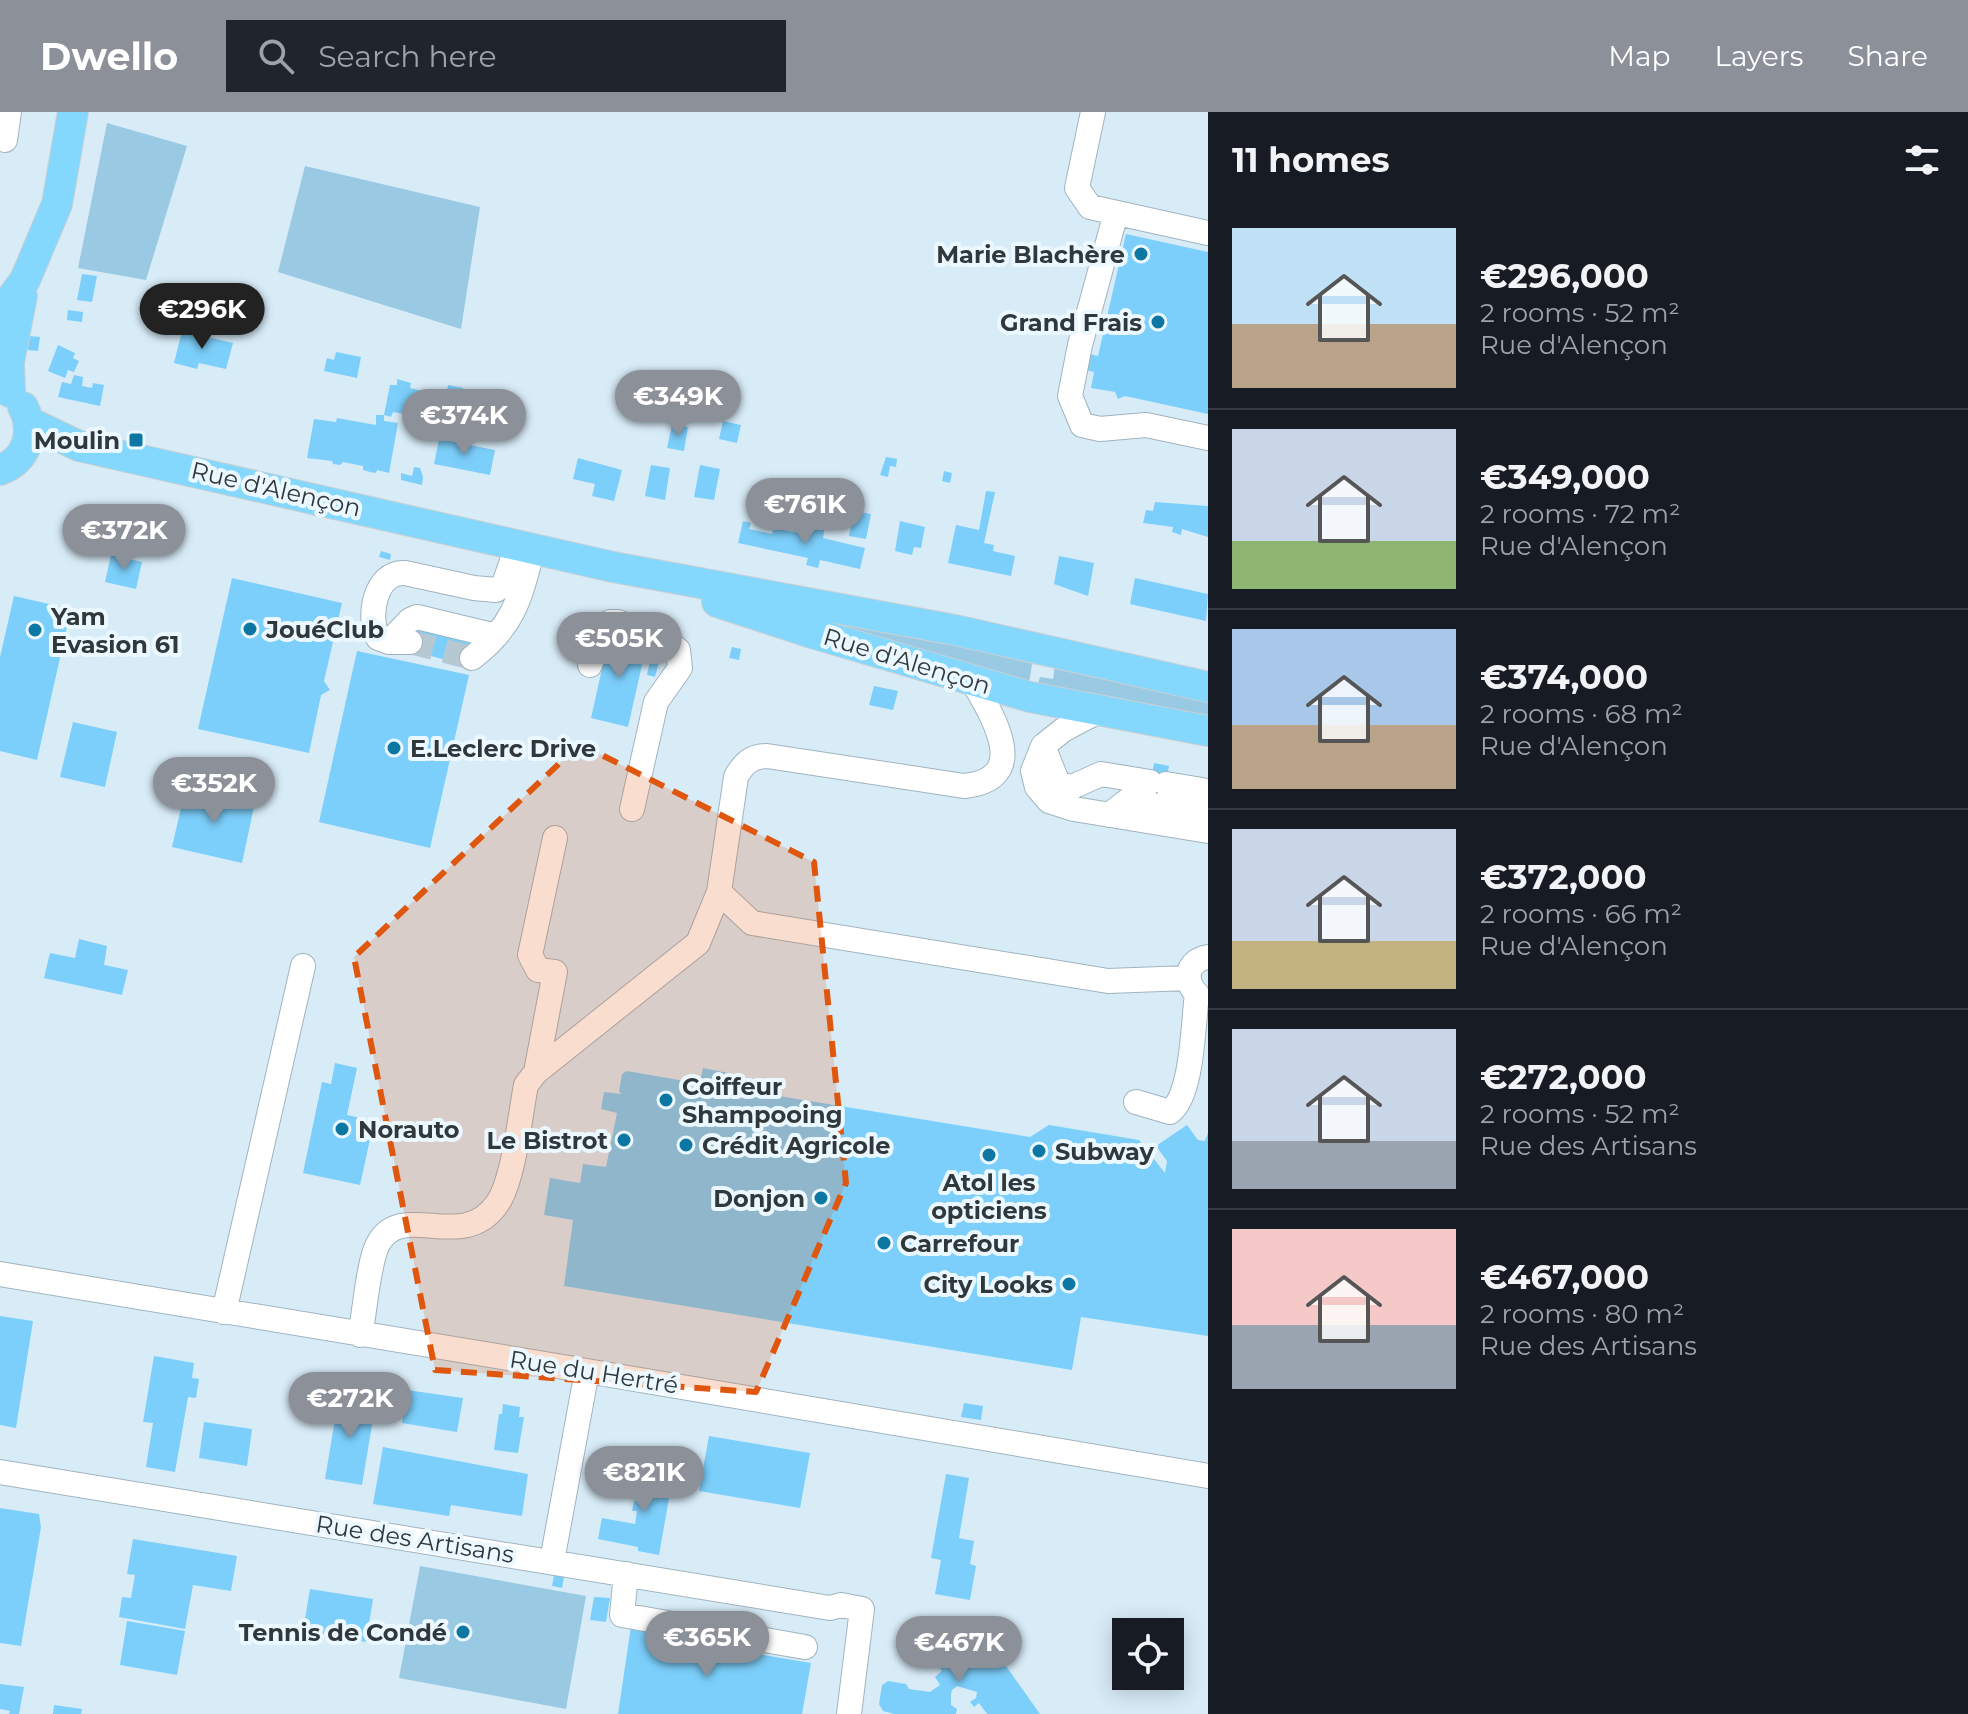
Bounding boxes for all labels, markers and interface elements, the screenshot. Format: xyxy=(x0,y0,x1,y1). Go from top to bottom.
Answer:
search box xyxy=(226,20,786,92)
text: Dwello xyxy=(40,33,178,80)
icon: search xyxy=(254,34,298,78)
text: Search here xyxy=(318,38,497,75)
text: Map xyxy=(1608,39,1671,73)
text: Layers xyxy=(1715,39,1804,73)
text: Share xyxy=(1848,39,1928,73)
icon: filters xyxy=(1900,138,1944,182)
text: 11 homes xyxy=(1232,139,1390,181)
place label: Marie Blachère xyxy=(936,240,1125,269)
marker: Marie Blachère xyxy=(1132,245,1150,263)
text: €296,000 xyxy=(1480,255,1649,297)
icon: home xyxy=(1296,260,1392,356)
pin: €296K xyxy=(146,283,258,351)
text: €296K xyxy=(158,293,246,325)
text: 2 rooms · 52 m² xyxy=(1480,297,1680,329)
place label: Grand Frais xyxy=(1000,308,1142,337)
marker: Grand Frais xyxy=(1149,313,1167,331)
text: Rue d'Alençon xyxy=(1480,329,1668,361)
pin: €349K xyxy=(622,370,734,438)
text: €349K xyxy=(633,380,723,412)
pin: €374K xyxy=(408,389,520,457)
text: €374K xyxy=(420,399,508,431)
place label: Moulin xyxy=(34,426,120,455)
marker: Moulin xyxy=(127,431,145,449)
street label: Rue d'Alençon xyxy=(188,455,364,523)
text: €349,000 xyxy=(1480,456,1650,498)
icon: home xyxy=(1296,461,1392,557)
pin: €761K xyxy=(749,478,861,546)
text: €761K xyxy=(764,488,846,520)
text: 2 rooms · 72 m² xyxy=(1480,498,1680,530)
pin: €372K xyxy=(68,504,180,572)
text: €372K xyxy=(81,514,167,546)
text: Rue d'Alençon xyxy=(1480,530,1668,562)
place label: Yam Evasion 61 xyxy=(50,602,179,659)
pin: €505K xyxy=(563,612,675,680)
place label: JouéClub xyxy=(265,615,384,644)
marker: JouéClub xyxy=(241,620,259,638)
marker: Yam Evasion 61 xyxy=(26,621,44,639)
text: €505K xyxy=(575,622,663,654)
street label: Rue d'Alençon xyxy=(820,622,994,700)
text: €374,000 xyxy=(1480,656,1648,698)
icon: home xyxy=(1296,661,1392,757)
text: 2 rooms · 68 m² xyxy=(1480,698,1683,730)
text: Rue d'Alençon xyxy=(1480,730,1668,762)
place label: E.Leclerc Drive xyxy=(410,734,596,763)
marker: E.Leclerc Drive xyxy=(385,739,403,757)
pin: €352K xyxy=(158,757,270,825)
text: €352K xyxy=(171,767,257,799)
text: €372,000 xyxy=(1480,856,1647,898)
icon: home xyxy=(1296,861,1392,957)
text: 2 rooms · 66 m² xyxy=(1480,898,1682,930)
text: Rue d'Alençon xyxy=(1480,930,1668,962)
text: €272,000 xyxy=(1480,1056,1647,1098)
icon: home xyxy=(1296,1061,1392,1157)
place label: Coiffeur Shampooing xyxy=(682,1072,843,1129)
marker: Coiffeur Shampooing xyxy=(657,1091,675,1109)
text: 2 rooms · 52 m² xyxy=(1480,1098,1680,1130)
place label: Norauto xyxy=(358,1115,460,1144)
marker: Norauto xyxy=(333,1120,351,1138)
place label: Le Bistrot xyxy=(487,1126,609,1155)
text: Rue des Artisans xyxy=(1480,1130,1697,1162)
marker: Le Bistrot xyxy=(615,1131,633,1149)
place label: Crédit Agricole xyxy=(702,1131,890,1160)
marker: Crédit Agricole xyxy=(677,1136,695,1154)
place label: Subway xyxy=(1055,1137,1155,1166)
marker: Subway xyxy=(1030,1142,1048,1160)
marker: Atol les opticiens xyxy=(980,1146,998,1164)
place label: Atol les opticiens xyxy=(931,1168,1047,1225)
place label: Donjon xyxy=(713,1184,805,1213)
marker: Donjon xyxy=(812,1189,830,1207)
place label: Carrefour xyxy=(900,1229,1019,1258)
marker: Carrefour xyxy=(875,1234,893,1252)
text: €467,000 xyxy=(1480,1256,1649,1298)
icon: home xyxy=(1296,1261,1392,1357)
place label: City Looks xyxy=(924,1270,1053,1299)
marker: City Looks xyxy=(1060,1275,1078,1293)
text: 2 rooms · 80 m² xyxy=(1480,1298,1684,1330)
text: Rue des Artisans xyxy=(1480,1330,1697,1362)
street label: Rue du Hertré xyxy=(508,1344,680,1400)
pin: €272K xyxy=(294,1372,406,1440)
text: €272K xyxy=(306,1382,394,1414)
pin: €821K xyxy=(588,1446,700,1514)
text: €821K xyxy=(603,1456,685,1488)
street label: Rue des Artisans xyxy=(314,1509,516,1569)
pin: €365K xyxy=(651,1611,763,1679)
pin: €467K xyxy=(903,1616,1015,1684)
place label: Tennis de Condé xyxy=(239,1618,447,1647)
map controls xyxy=(1112,1618,1184,1690)
button: locate xyxy=(1112,1618,1184,1690)
text: €365K xyxy=(663,1621,751,1653)
marker: Tennis de Condé xyxy=(454,1623,472,1641)
text: €467K xyxy=(914,1626,1004,1658)

